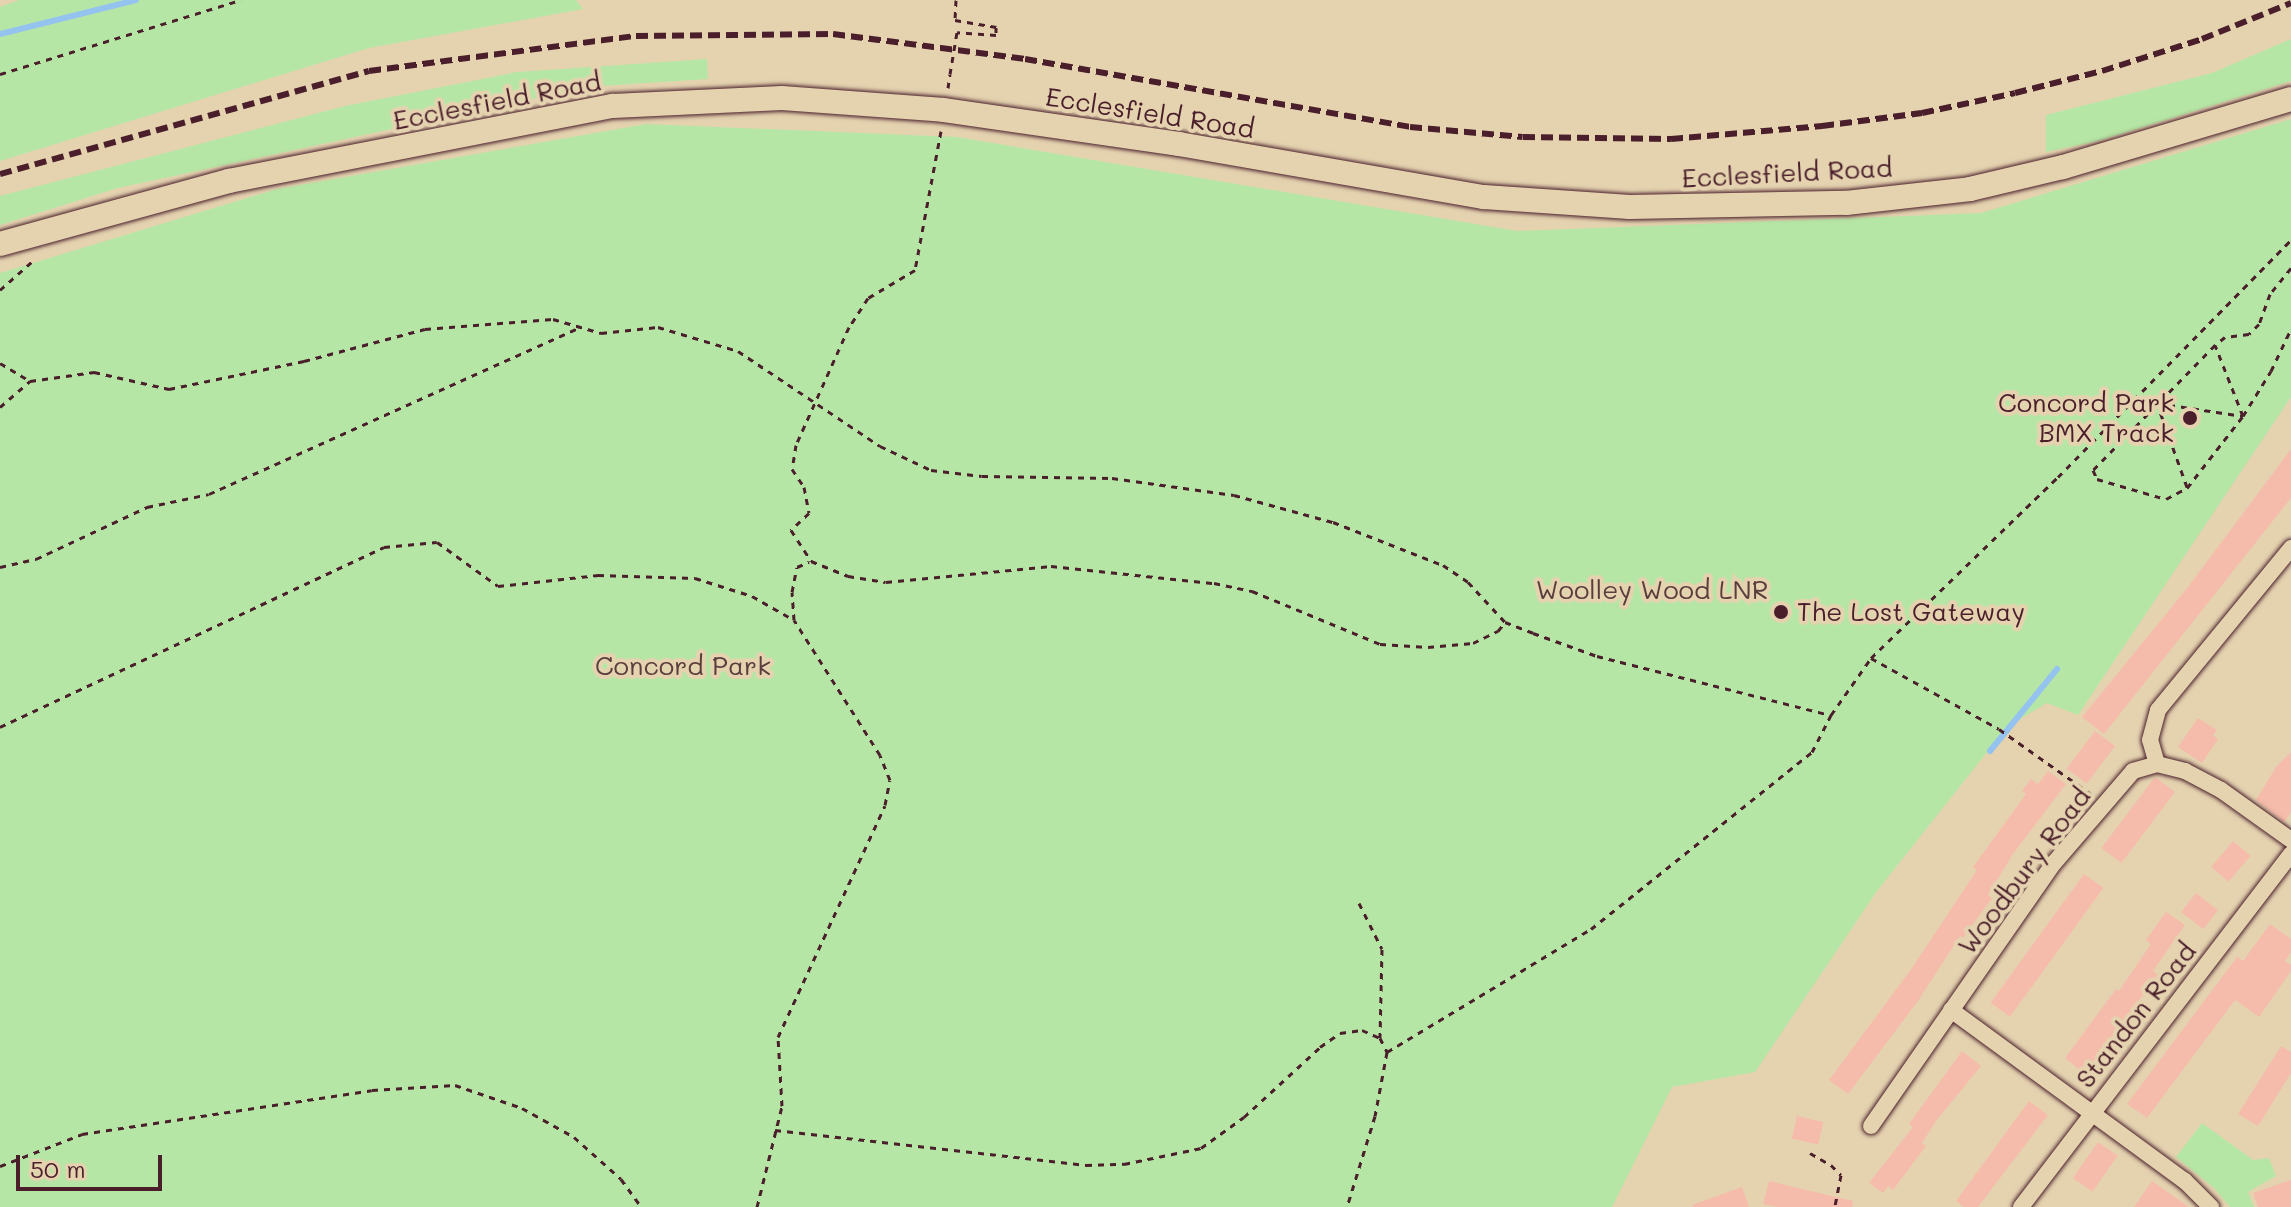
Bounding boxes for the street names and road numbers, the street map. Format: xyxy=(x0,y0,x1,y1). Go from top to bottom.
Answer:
street label: Ecclesfield Road xyxy=(390,66,604,136)
street label: Ecclesfield Road xyxy=(1043,81,1257,145)
street label: Ecclesfield Road xyxy=(1681,152,1893,194)
street label: Woodbury Road xyxy=(1951,781,2097,961)
street label: Standon Road xyxy=(2070,936,2202,1094)

